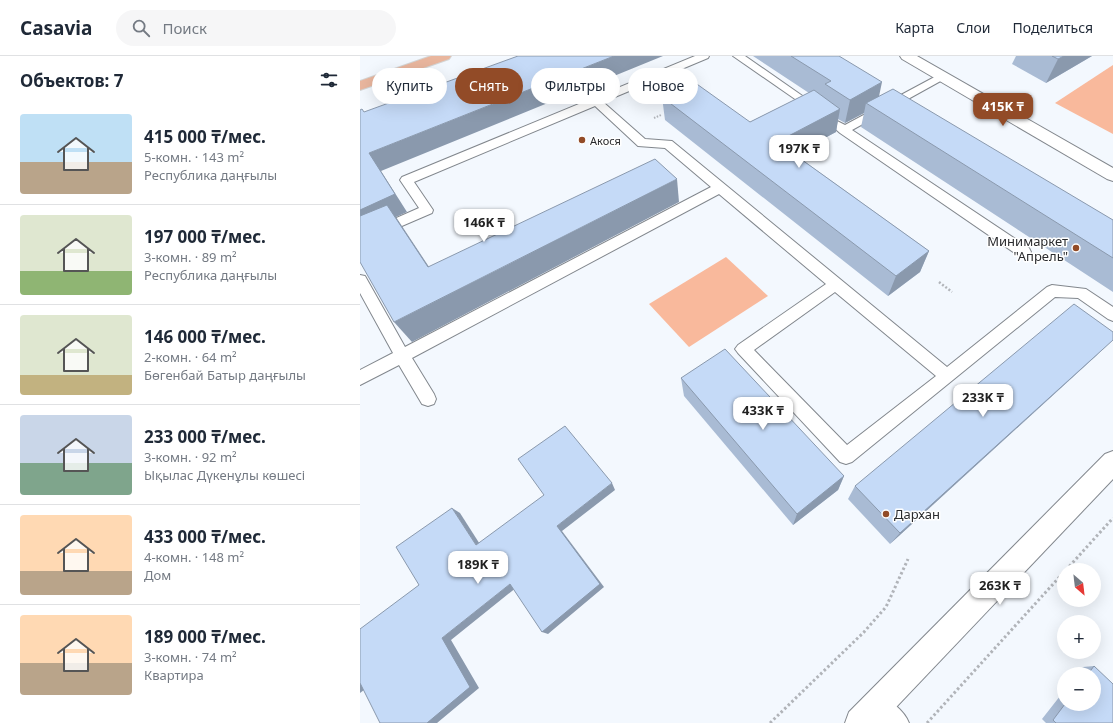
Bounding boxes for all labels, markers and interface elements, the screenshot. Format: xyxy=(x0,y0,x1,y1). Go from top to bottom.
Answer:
search box xyxy=(116,10,396,46)
text: Casavia xyxy=(20,15,92,41)
icon: search xyxy=(130,17,152,39)
text: Поиск xyxy=(162,18,207,38)
text: Карта xyxy=(895,18,934,37)
text: Слои xyxy=(956,18,990,37)
text: Поделиться xyxy=(1012,18,1093,37)
chip: Купить xyxy=(372,68,447,104)
chip: Снять xyxy=(455,68,523,104)
chip: Фильтры xyxy=(531,68,620,104)
chip: Новое xyxy=(628,68,698,104)
text: Объектов: 7 xyxy=(20,69,123,92)
icon: filters xyxy=(318,69,340,91)
pin: 415K ₸ xyxy=(970,93,1036,127)
text: 415K ₸ xyxy=(982,97,1024,115)
text: 415 000 ₸/мес. xyxy=(144,125,266,148)
icon: home xyxy=(52,130,100,178)
place label: Акося xyxy=(590,133,621,148)
marker: Акося xyxy=(577,135,587,145)
pin: 197K ₸ xyxy=(766,135,832,169)
text: 197K ₸ xyxy=(778,139,820,157)
text: 5-комн. · 143 m² xyxy=(144,148,244,166)
text: Республика даңғылы xyxy=(144,166,277,184)
pin: 146K ₸ xyxy=(451,209,517,243)
text: 146K ₸ xyxy=(463,213,505,231)
text: 197 000 ₸/мес. xyxy=(144,225,266,248)
icon: home xyxy=(52,231,100,279)
place label: Минимаркет "Апрель" xyxy=(987,232,1068,265)
marker: Минимаркет "Апрель" xyxy=(1071,243,1081,253)
text: 3-комн. · 89 m² xyxy=(144,248,237,266)
text: Республика даңғылы xyxy=(144,266,277,284)
text: 146 000 ₸/мес. xyxy=(144,325,266,348)
icon: home xyxy=(52,331,100,379)
text: 2-комн. · 64 m² xyxy=(144,348,237,366)
text: Бөгенбай Батыр даңғылы xyxy=(144,366,306,384)
pin: 233K ₸ xyxy=(950,384,1016,418)
text: 233K ₸ xyxy=(962,388,1004,406)
pin: 433K ₸ xyxy=(730,397,796,431)
text: 433K ₸ xyxy=(742,401,784,419)
text: 233 000 ₸/мес. xyxy=(144,425,266,448)
icon: home xyxy=(52,431,100,479)
text: 3-комн. · 92 m² xyxy=(144,448,237,466)
text: Ықылас Дүкенұлы көшесі xyxy=(144,466,305,484)
place label: Дархан xyxy=(894,505,940,523)
marker: Дархан xyxy=(881,509,891,519)
text: 433 000 ₸/мес. xyxy=(144,525,266,548)
icon: home xyxy=(52,531,100,579)
text: 4-комн. · 148 m² xyxy=(144,548,244,566)
pin: 189K ₸ xyxy=(445,551,511,585)
text: 189K ₸ xyxy=(457,555,499,573)
north arrow xyxy=(1057,563,1101,607)
map controls xyxy=(1057,563,1101,711)
text: Дом xyxy=(144,566,171,584)
pin: 263K ₸ xyxy=(967,572,1033,606)
text: 263K ₸ xyxy=(979,576,1021,594)
button: + xyxy=(1057,615,1101,659)
text: 189 000 ₸/мес. xyxy=(144,625,266,648)
icon: home xyxy=(52,631,100,679)
text: 3-комн. · 74 m² xyxy=(144,648,237,666)
text: Квартира xyxy=(144,666,204,684)
button: − xyxy=(1057,667,1101,711)

